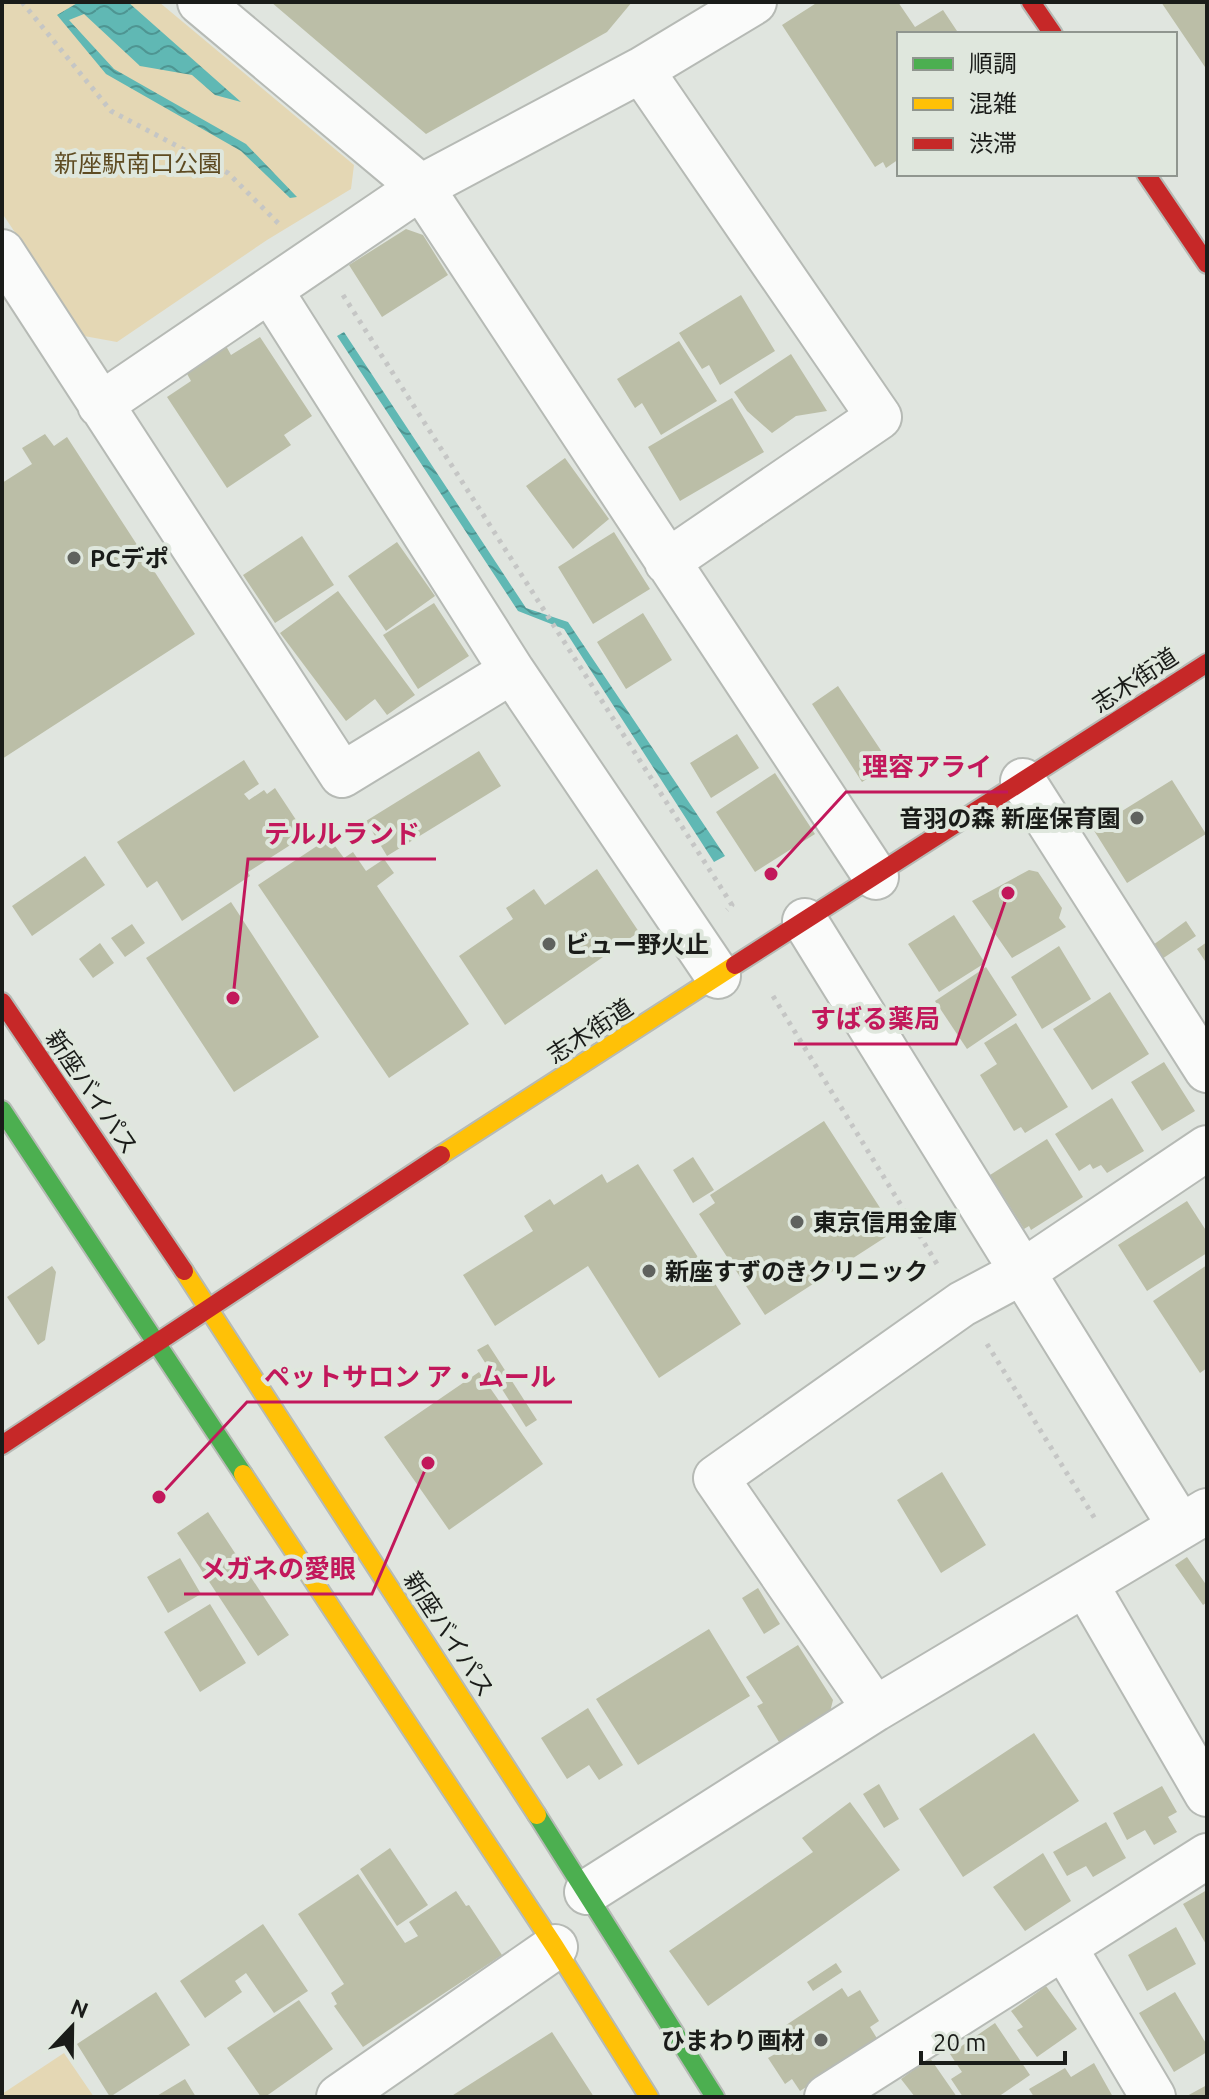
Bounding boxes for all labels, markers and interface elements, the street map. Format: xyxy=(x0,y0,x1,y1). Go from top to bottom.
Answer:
legend xyxy=(897,32,1177,176)
text: 順調 xyxy=(969,50,1017,77)
text: 混雑 xyxy=(969,90,1017,117)
text: 渋滞 xyxy=(969,130,1017,157)
park label: 新座駅南口公園 xyxy=(54,150,222,177)
place label: PCデポ xyxy=(90,545,169,572)
marker: PCデポ xyxy=(65,549,83,567)
street label: 志木街道 xyxy=(1087,643,1183,717)
callout: 理容アライ xyxy=(846,742,1008,792)
text: 理容アライ xyxy=(862,752,992,781)
place label: 音羽の森 新座保育園 xyxy=(899,805,1121,832)
callout: テルルランド xyxy=(248,809,436,859)
marker: 音羽の森 新座保育園 xyxy=(1128,809,1146,827)
text: テルルランド xyxy=(264,819,420,848)
place label: ビュー野火止 xyxy=(565,931,709,958)
marker: ビュー野火止 xyxy=(540,935,558,953)
street label: 志木街道 xyxy=(542,994,638,1068)
callout: すばる薬局 xyxy=(794,994,956,1044)
text: すばる薬局 xyxy=(810,1004,940,1033)
street label: 新座バイパス xyxy=(41,1025,143,1159)
place label: 東京信用金庫 xyxy=(813,1209,957,1236)
marker: 東京信用金庫 xyxy=(788,1213,806,1231)
place label: 新座すずのきクリニック xyxy=(665,1258,928,1285)
marker: 新座すずのきクリニック xyxy=(640,1262,658,1280)
callout: ペットサロン ア・ムール xyxy=(247,1352,572,1402)
text: ペットサロン ア・ムール xyxy=(264,1362,556,1391)
callout: メガネの愛眼 xyxy=(184,1544,372,1594)
text: メガネの愛眼 xyxy=(200,1554,356,1583)
street label: 新座バイパス xyxy=(399,1566,499,1702)
north arrow xyxy=(32,1987,112,2067)
text: N xyxy=(67,1993,92,2023)
scale bar xyxy=(921,2015,1065,2065)
place label: ひまわり画材 xyxy=(661,2027,805,2054)
text: 20 m xyxy=(933,2029,986,2056)
marker: ひまわり画材 xyxy=(812,2031,830,2049)

